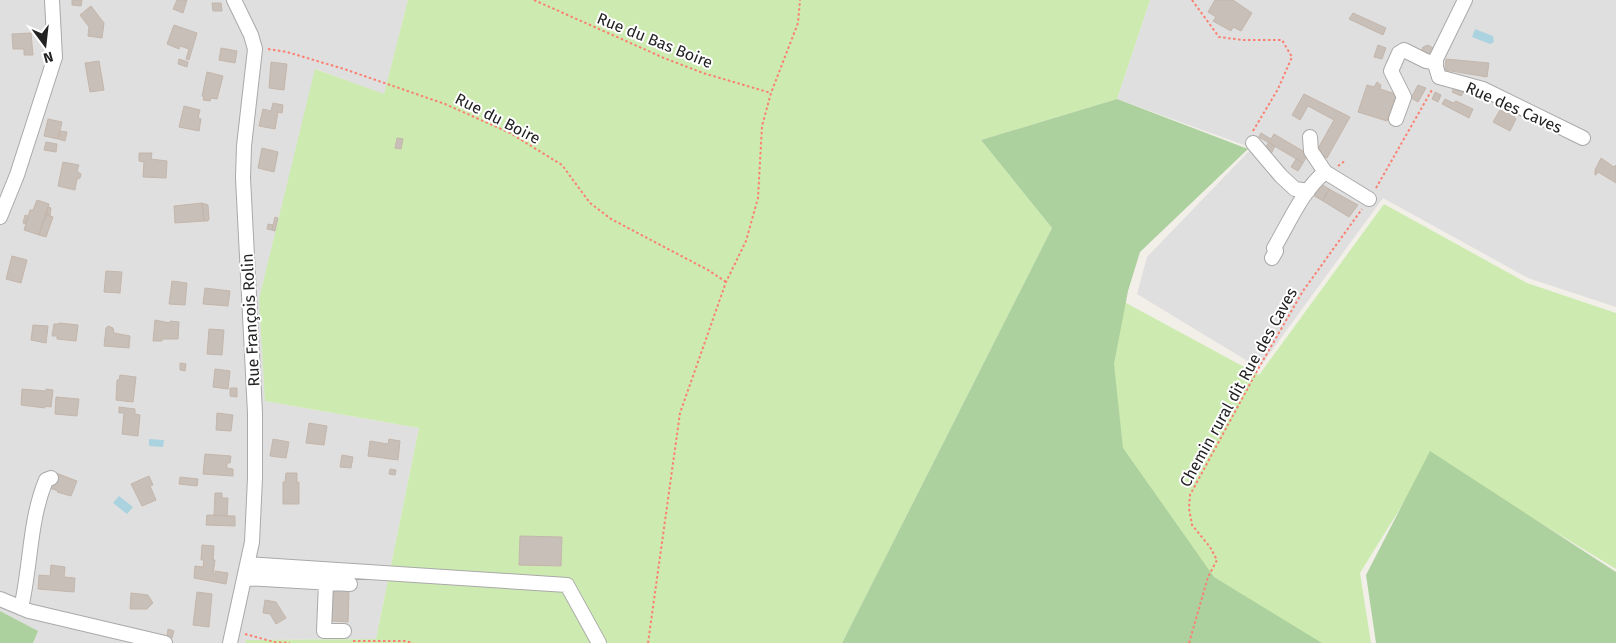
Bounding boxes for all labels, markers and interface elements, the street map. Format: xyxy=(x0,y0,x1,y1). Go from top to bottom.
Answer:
street label: Rue du Bas Boire xyxy=(594,9,715,72)
north arrow xyxy=(20,20,70,70)
text: N xyxy=(42,48,55,66)
street label: Rue des Caves xyxy=(1463,78,1565,137)
street label: Rue du Boire xyxy=(452,89,544,148)
street label: Rue François Rolin xyxy=(238,253,264,387)
street label: Chemin rural dit Rue des Caves xyxy=(1176,284,1301,490)

